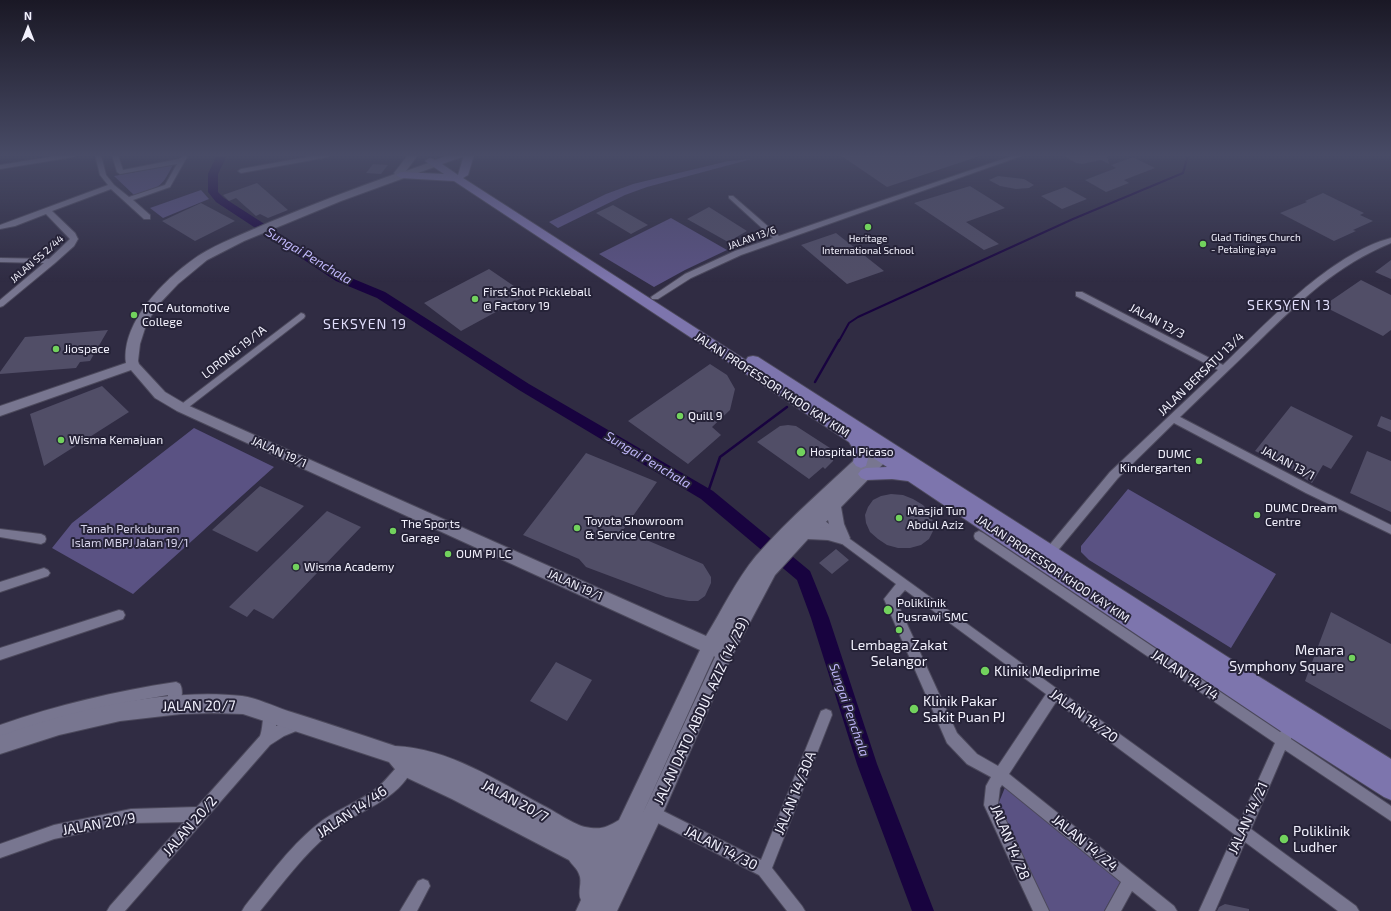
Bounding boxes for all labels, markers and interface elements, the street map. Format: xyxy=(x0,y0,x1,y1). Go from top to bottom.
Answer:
north arrow xyxy=(8,8,48,48)
text: N xyxy=(24,9,32,22)
marker: Heritage International School xyxy=(863,222,873,232)
water label: Sungai Penchala xyxy=(263,224,355,288)
street label: JALAN 13/6 xyxy=(726,224,778,252)
place label: Glad Tidings Church - Petaling jaya xyxy=(1211,232,1301,256)
street label: JALAN SS 2/44 xyxy=(8,233,66,285)
place label: Heritage International School xyxy=(822,233,914,256)
marker: Glad Tidings Church - Petaling jaya xyxy=(1198,239,1208,249)
place label: First Shot Pickleball @ Factory 19 xyxy=(483,285,591,313)
marker: First Shot Pickleball @ Factory 19 xyxy=(470,294,480,304)
district label: SEKSYEN 13 xyxy=(1247,297,1331,313)
street label: JALAN 13/3 xyxy=(1127,300,1187,342)
place label: TOC Automotive College xyxy=(142,301,230,329)
marker: TOC Automotive College xyxy=(129,310,139,320)
district label: SEKSYEN 19 xyxy=(323,316,407,332)
street label: LORONG 19/1A xyxy=(199,322,269,382)
street label: JALAN BERSATU 13/4 xyxy=(1155,329,1247,419)
street label: JALAN PROFESSOR KHOO KAY KIM xyxy=(692,330,852,440)
place label: Jiospace xyxy=(64,342,110,356)
marker: Jiospace xyxy=(51,344,61,354)
place label: Quill 9 xyxy=(688,409,723,423)
marker: Quill 9 xyxy=(675,411,685,421)
water label: Sungai Penchala xyxy=(602,428,694,492)
place label: Wisma Kemajuan xyxy=(69,433,163,447)
street label: JALAN 19/1 xyxy=(249,433,309,471)
marker: Wisma Kemajuan xyxy=(56,435,66,445)
street label: JALAN 13/1 xyxy=(1259,443,1317,483)
place label: Hospital Picaso xyxy=(810,445,894,459)
marker: Hospital Picaso xyxy=(795,446,807,458)
place label: DUMC Kindergarten xyxy=(1120,447,1191,475)
marker: DUMC Kindergarten xyxy=(1194,456,1204,466)
place label: DUMC Dream Centre xyxy=(1265,501,1337,529)
place label: Masjid Tun Abdul Aziz xyxy=(907,504,965,532)
marker: DUMC Dream Centre xyxy=(1252,510,1262,520)
street label: JALAN PROFESSOR KHOO KAY KIM xyxy=(974,512,1132,626)
marker: Masjid Tun Abdul Aziz xyxy=(894,513,904,523)
place label: Toyota Showroom & Service Centre xyxy=(585,514,683,542)
place label: The Sports Garage xyxy=(401,517,460,545)
park label: Tanah Perkuburan Islam MBPJ Jalan 19/1 xyxy=(72,522,188,550)
marker: Toyota Showroom & Service Centre xyxy=(572,523,582,533)
marker: The Sports Garage xyxy=(388,526,398,536)
place label: OUM PJ LC xyxy=(456,547,511,561)
marker: OUM PJ LC xyxy=(443,549,453,559)
place label: Wisma Academy xyxy=(304,560,394,574)
marker: Wisma Academy xyxy=(291,562,301,572)
street label: JALAN 19/1 xyxy=(545,566,605,604)
place label: Poliklinik Pusrawi SMC xyxy=(897,596,968,624)
marker: Poliklinik Pusrawi SMC xyxy=(882,604,894,616)
street label: JALAN DATO ABDUL AZIZ (14/29) xyxy=(650,615,752,807)
marker: Lembaga Zakat Selangor xyxy=(894,625,904,635)
place label: Lembaga Zakat Selangor xyxy=(851,637,947,670)
place label: Menara Symphony Square xyxy=(1229,642,1344,674)
street label: JALAN 14/14 xyxy=(1148,646,1222,704)
marker: Menara Symphony Square xyxy=(1347,653,1357,663)
water label: Sungai Penchala xyxy=(826,661,872,759)
place label: Klinik Mediprime xyxy=(994,663,1100,679)
marker: Klinik Mediprime xyxy=(979,665,991,677)
street label: JALAN 14/20 xyxy=(1047,686,1121,746)
place label: Klinik Pakar Sakit Puan PJ xyxy=(923,693,1005,726)
street label: JALAN 20/7 xyxy=(162,697,236,715)
marker: Klinik Pakar Sakit Puan PJ xyxy=(908,703,920,715)
street label: JALAN 14/30A xyxy=(771,749,819,837)
street label: JALAN 20/7 xyxy=(479,776,551,826)
street label: JALAN 14/21 xyxy=(1225,779,1271,857)
street label: JALAN 14/46 xyxy=(314,783,390,841)
street label: JALAN 20/2 xyxy=(159,793,221,859)
street label: JALAN 14/28 xyxy=(987,802,1033,882)
street label: JALAN 20/9 xyxy=(61,809,137,839)
street label: JALAN 14/24 xyxy=(1049,811,1121,875)
street label: JALAN 14/30 xyxy=(682,822,760,874)
place label: Poliklinik Ludher xyxy=(1293,823,1350,856)
marker: Poliklinik Ludher xyxy=(1278,833,1290,845)

